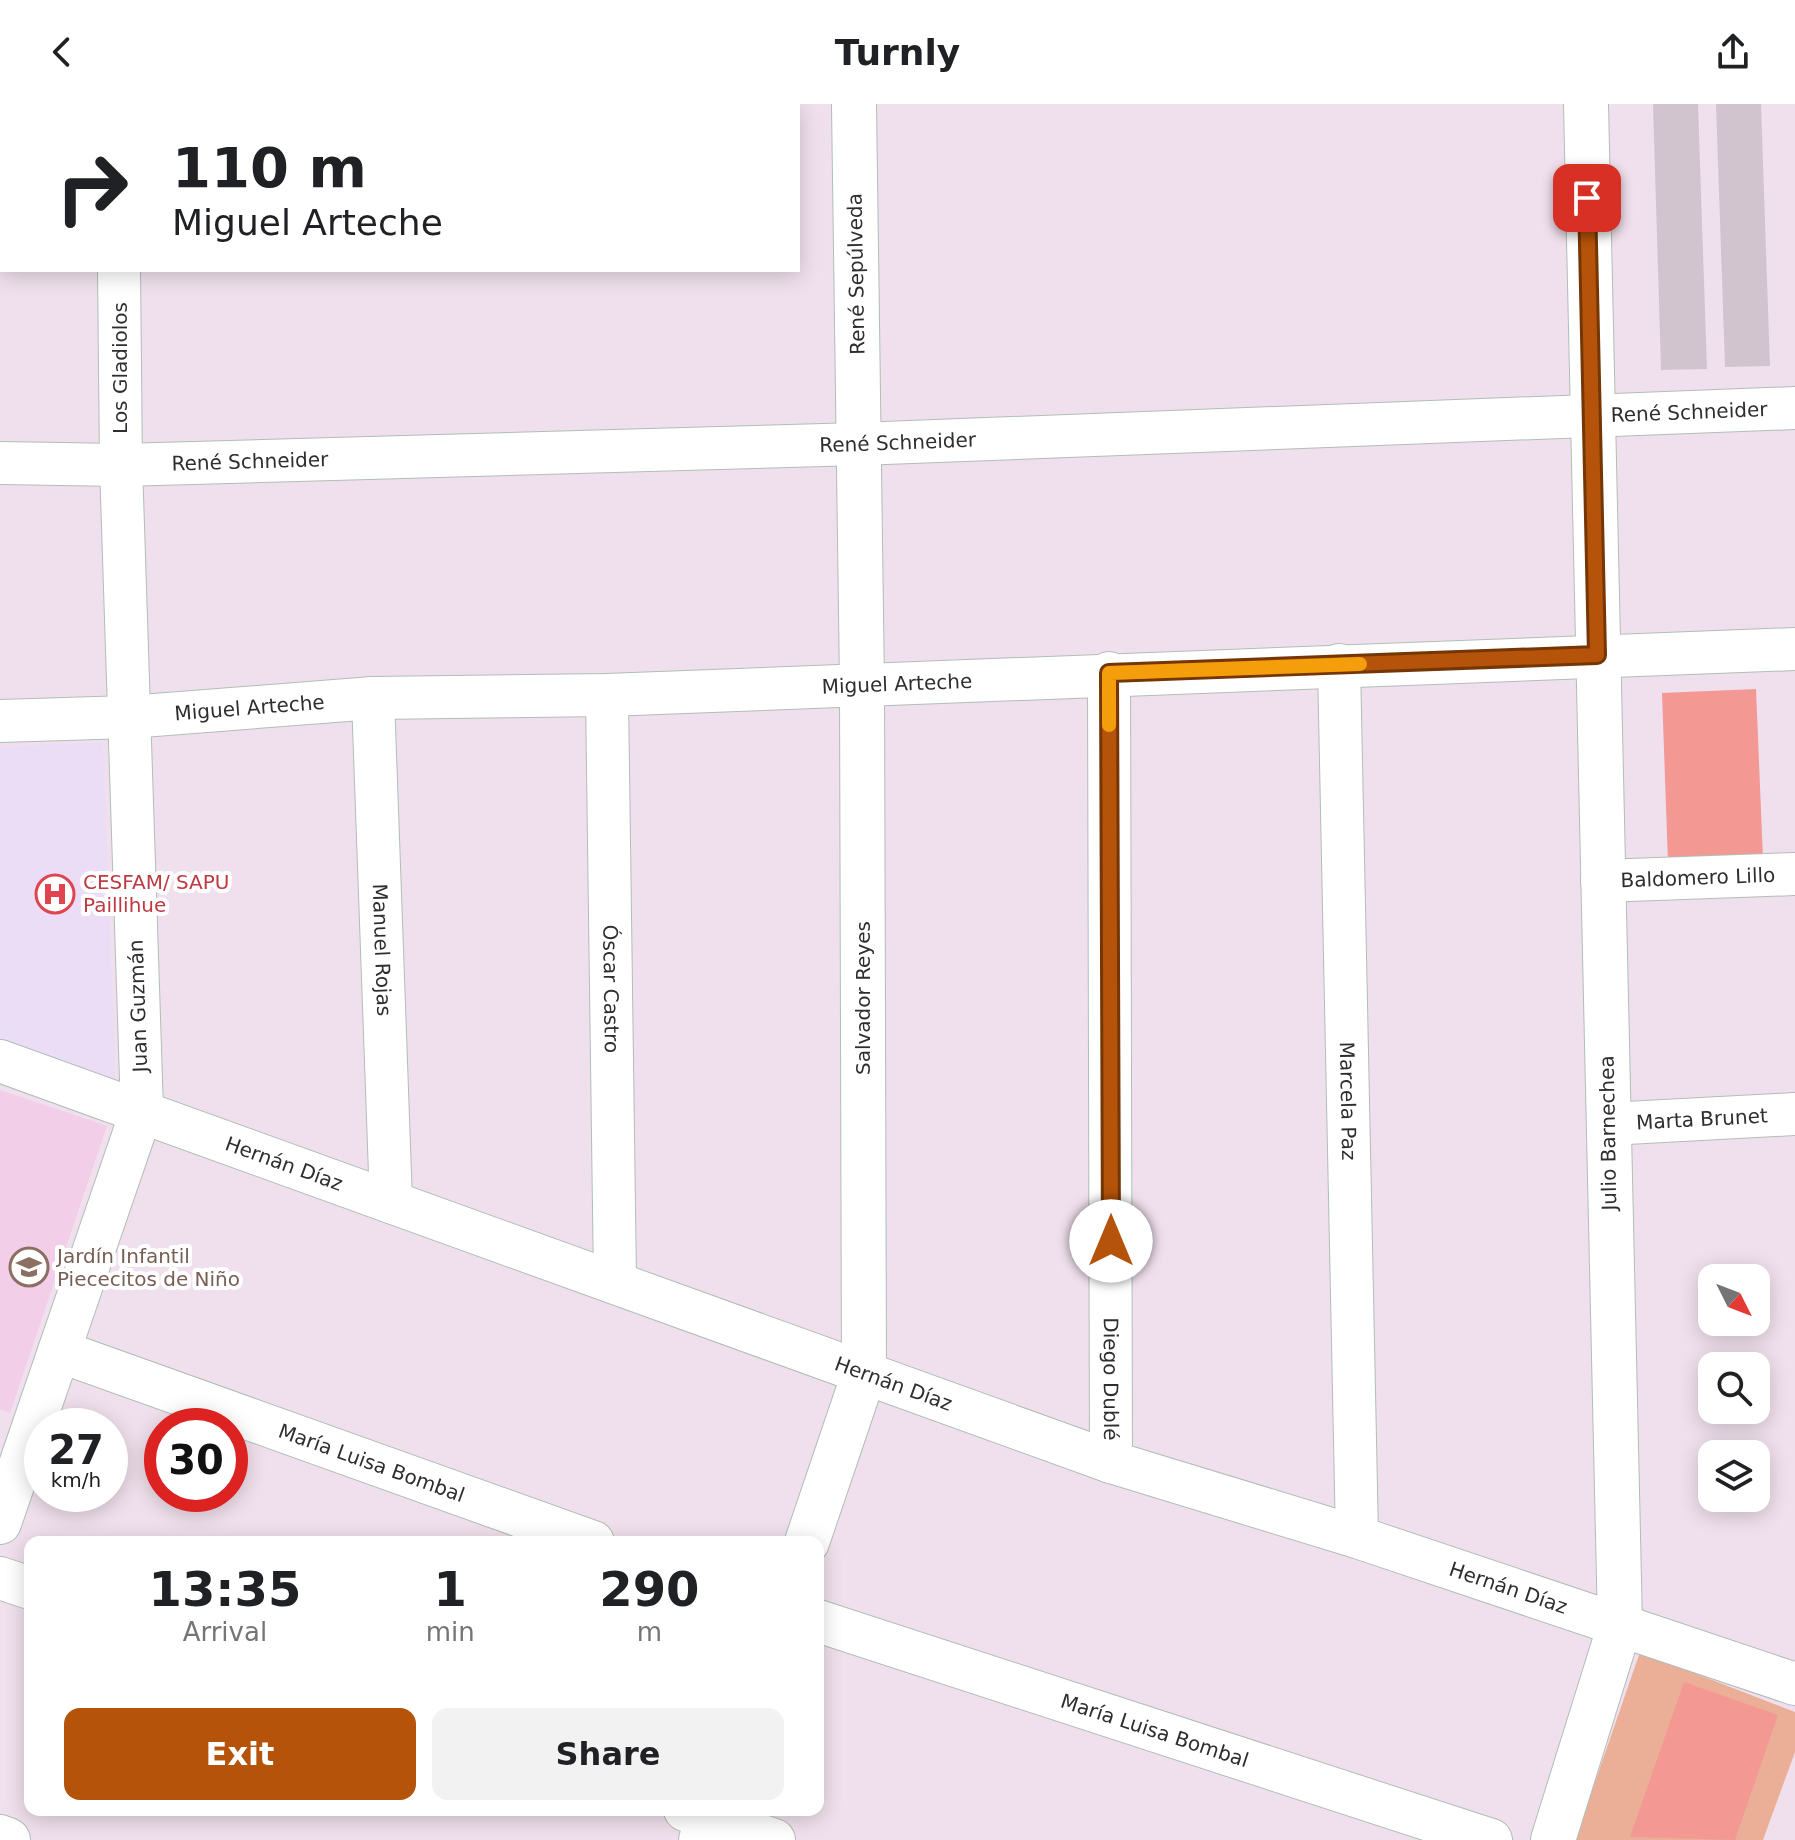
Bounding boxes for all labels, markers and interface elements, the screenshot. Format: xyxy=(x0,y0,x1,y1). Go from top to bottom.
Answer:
icon: back xyxy=(40,30,84,74)
icon: share xyxy=(1711,30,1755,74)
text: Turnly xyxy=(835,32,960,73)
text: 110 m xyxy=(172,135,367,200)
icon: right xyxy=(40,136,144,240)
pin xyxy=(1553,164,1621,232)
icon: arrive xyxy=(1565,176,1609,220)
street label: René Sepúlveda xyxy=(843,193,869,355)
text: Miguel Arteche xyxy=(172,202,443,243)
street label: Los Gladiolos xyxy=(108,302,132,434)
street label: René Schneider xyxy=(1610,397,1769,427)
street label: René Schneider xyxy=(819,427,977,457)
street label: René Schneider xyxy=(171,447,329,476)
street label: Miguel Arteche xyxy=(821,669,973,699)
street label: Miguel Arteche xyxy=(174,690,326,725)
street label: Baldomero Lillo xyxy=(1620,863,1776,892)
place label: CESFAM/ SAPU Paillihue xyxy=(83,870,229,917)
hospital icon: CESFAM/ SAPU Paillihue xyxy=(34,873,76,915)
street label: Manuel Rojas xyxy=(368,883,396,1017)
street label: Salvador Reyes xyxy=(851,921,875,1075)
street label: Óscar Castro xyxy=(598,925,624,1053)
street label: Juan Guzmán xyxy=(124,939,152,1075)
street label: Marcela Paz xyxy=(1335,1041,1361,1161)
street label: Julio Barnechea xyxy=(1595,1055,1621,1213)
street label: Marta Brunet xyxy=(1635,1103,1768,1134)
street label: Hernán Díaz xyxy=(222,1131,346,1196)
position arrow xyxy=(1069,1199,1153,1283)
place label: Jardín Infantil Piececitos de Niño xyxy=(55,1244,240,1291)
school or university icon: Jardín Infantil Piececitos de Niño xyxy=(8,1246,50,1288)
north arrow xyxy=(1698,1264,1770,1336)
map controls xyxy=(1698,1264,1770,1512)
street label: Diego Dublé xyxy=(1099,1317,1123,1441)
street label: Hernán Díaz xyxy=(832,1351,955,1416)
button: search xyxy=(1698,1352,1770,1424)
speed limit sign: 30 xyxy=(144,1408,248,1512)
street label: María Luisa Bombal xyxy=(275,1419,468,1507)
text: 27 xyxy=(48,1427,104,1473)
button: layers xyxy=(1698,1440,1770,1512)
text: km/h xyxy=(51,1468,101,1492)
street label: Hernán Díaz xyxy=(1446,1557,1570,1619)
text: 13:35 xyxy=(148,1561,301,1617)
text: 1 xyxy=(434,1561,467,1617)
text: 290 xyxy=(599,1561,699,1617)
text: Arrival xyxy=(183,1617,267,1647)
text: min xyxy=(426,1617,475,1647)
text: m xyxy=(637,1617,662,1647)
street label: María Luisa Bombal xyxy=(1058,1689,1252,1772)
button: Exit xyxy=(64,1708,416,1800)
button: Share xyxy=(432,1708,784,1800)

